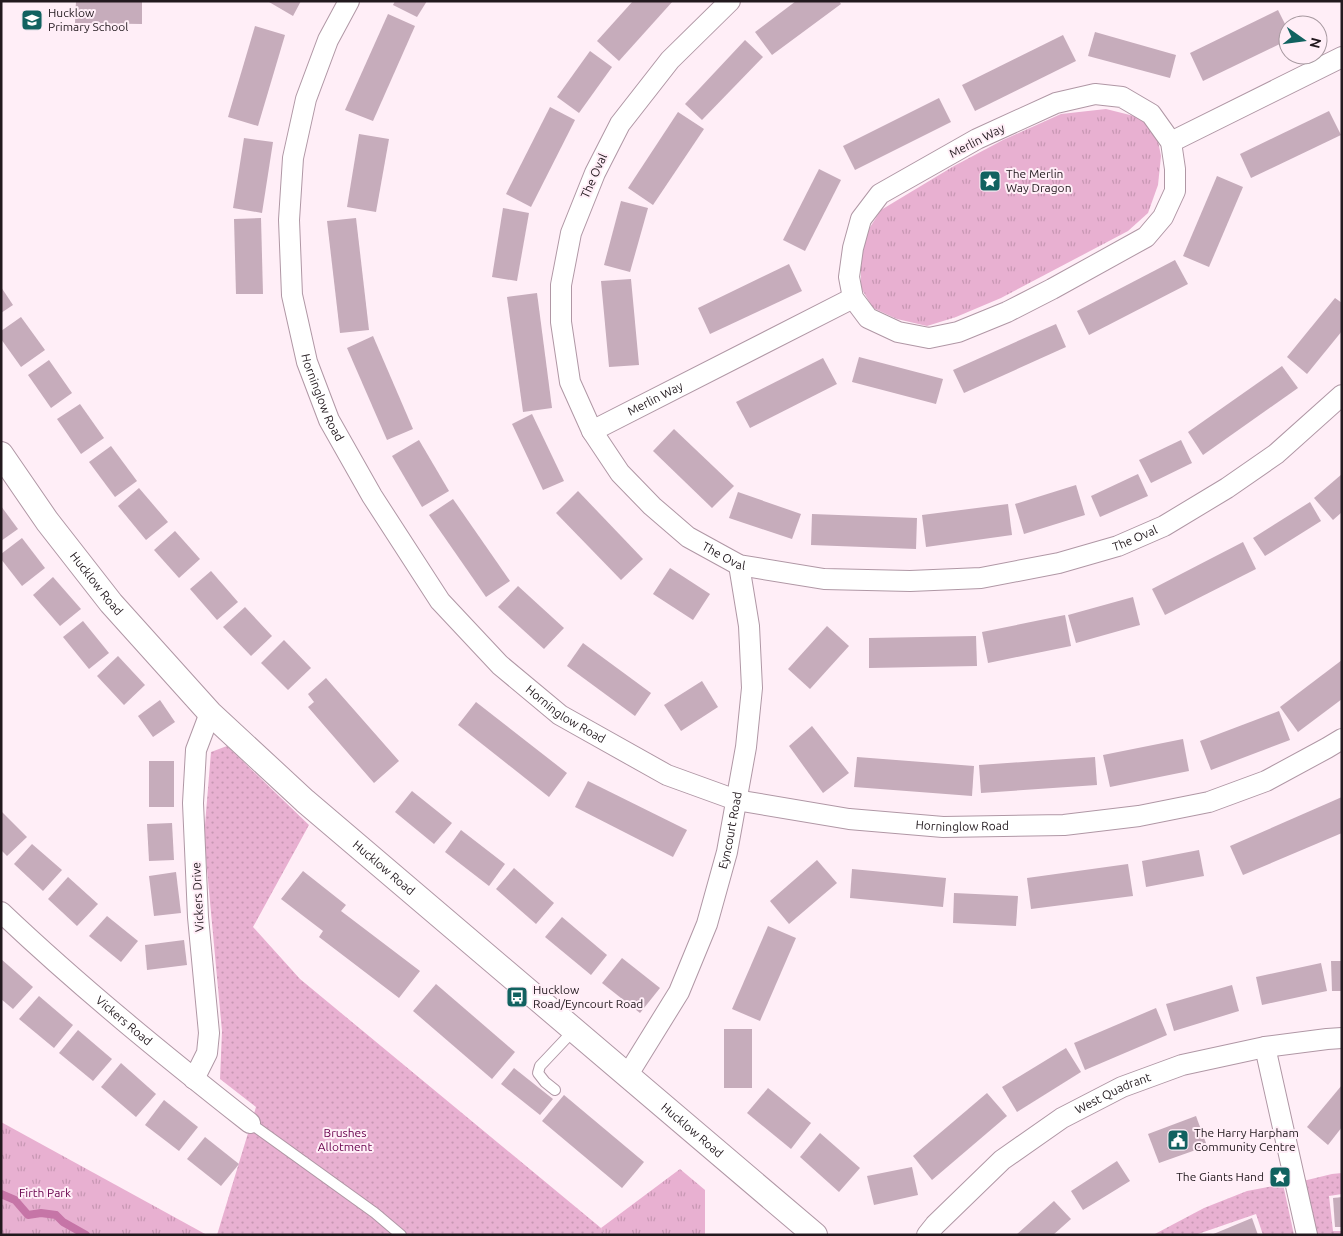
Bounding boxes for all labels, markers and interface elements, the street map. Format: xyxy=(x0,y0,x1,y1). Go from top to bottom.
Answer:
place label: Hucklow Primary School xyxy=(48,6,128,33)
school or university icon: Hucklow Primary School xyxy=(20,8,44,32)
north arrow xyxy=(1278,15,1328,65)
text: N xyxy=(1307,36,1325,50)
street label: Merlin Way xyxy=(947,121,1007,160)
street label: The Oval xyxy=(578,152,609,200)
place label: The Merlin Way Dragon xyxy=(1006,167,1072,194)
place icon: The Merlin Way Dragon xyxy=(978,169,1002,193)
street label: Horninglow Road xyxy=(299,352,346,443)
street label: Merlin Way xyxy=(625,379,685,418)
street label: The Oval xyxy=(1111,523,1159,553)
street label: The Oval xyxy=(700,539,746,572)
street label: Hucklow Road xyxy=(68,549,126,618)
street label: Horninglow Road xyxy=(523,682,608,745)
street label: Eyncourt Road xyxy=(716,791,744,870)
street label: Horninglow Road xyxy=(915,818,1009,833)
street label: Hucklow Road xyxy=(350,838,417,897)
street label: Vickers Drive xyxy=(189,862,206,932)
place label: Hucklow Road/Eyncourt Road xyxy=(533,983,643,1010)
bus stop icon: Hucklow Road/Eyncourt Road xyxy=(505,985,529,1009)
street label: Vickers Road xyxy=(93,993,155,1048)
street label: West Quadrant xyxy=(1073,1070,1153,1116)
street label: Hucklow Road xyxy=(659,1100,726,1160)
park label: Brushes Allotment xyxy=(318,1126,372,1153)
place label: The Harry Harpham Community Centre xyxy=(1194,1126,1299,1153)
public building icon: The Harry Harpham Community Centre xyxy=(1166,1128,1190,1152)
place icon: The Giants Hand xyxy=(1268,1165,1292,1189)
place label: The Giants Hand xyxy=(1176,1170,1264,1183)
park label: Firth Park xyxy=(19,1186,71,1199)

